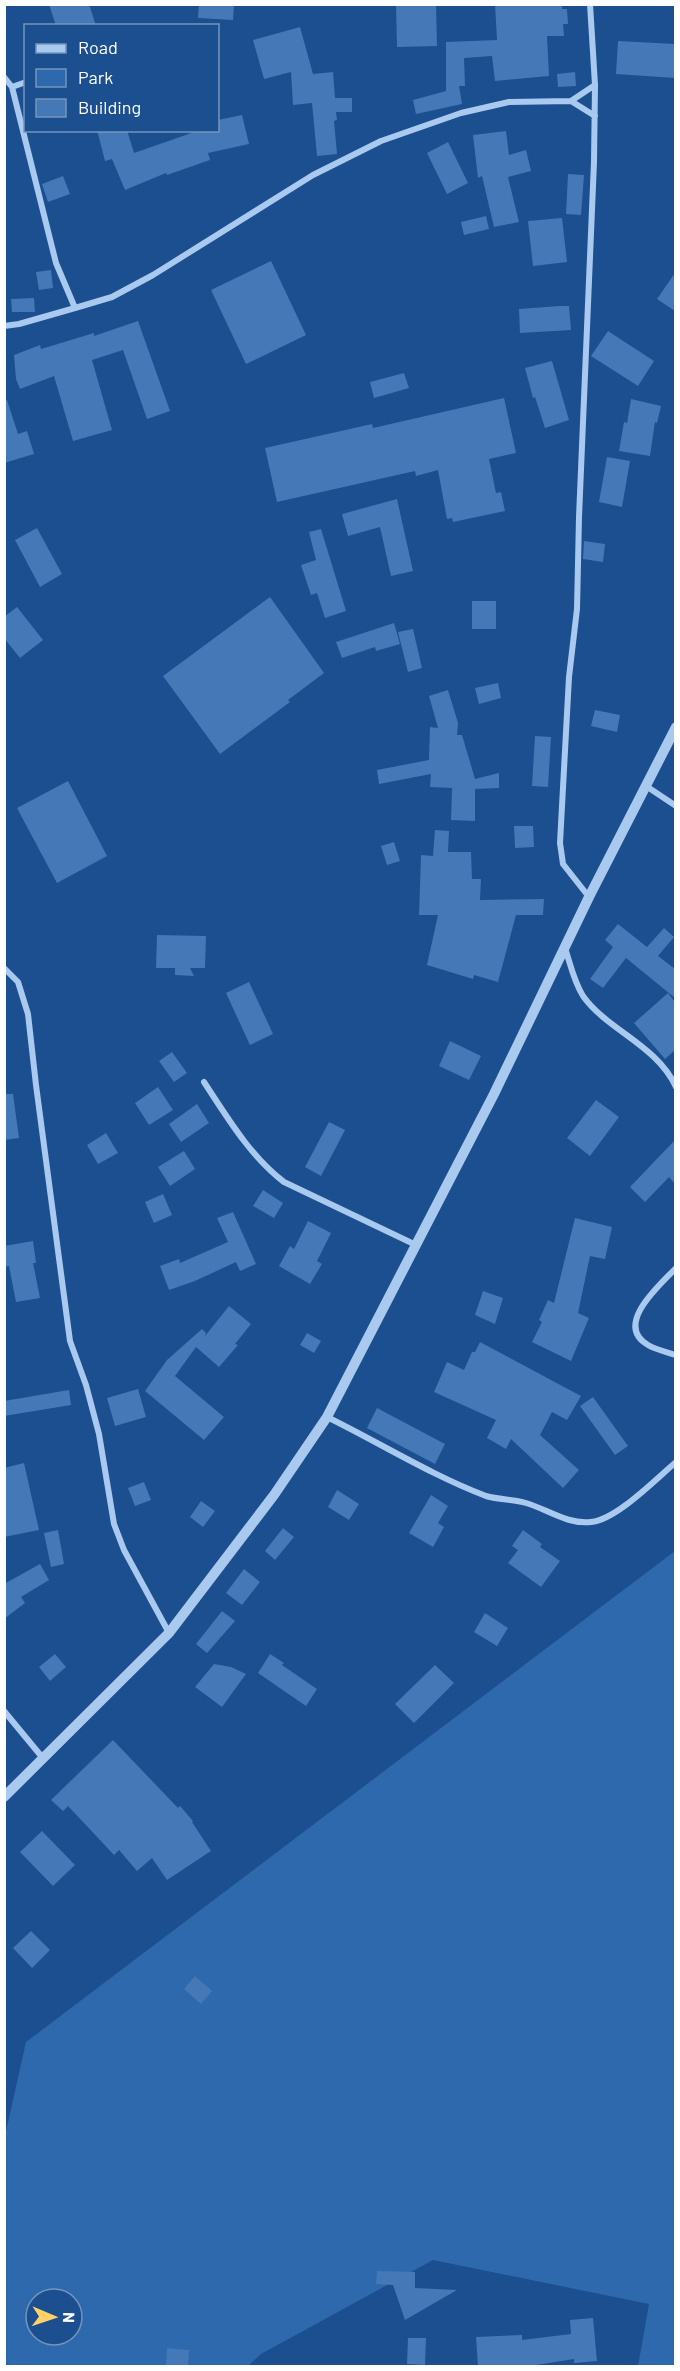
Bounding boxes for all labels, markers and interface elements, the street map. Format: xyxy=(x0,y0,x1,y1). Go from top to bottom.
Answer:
legend xyxy=(24,24,219,132)
text: Road xyxy=(78,36,118,58)
text: Park xyxy=(78,66,113,88)
text: Building xyxy=(78,96,141,118)
north arrow xyxy=(24,2287,84,2347)
text: N xyxy=(60,2312,79,2323)

